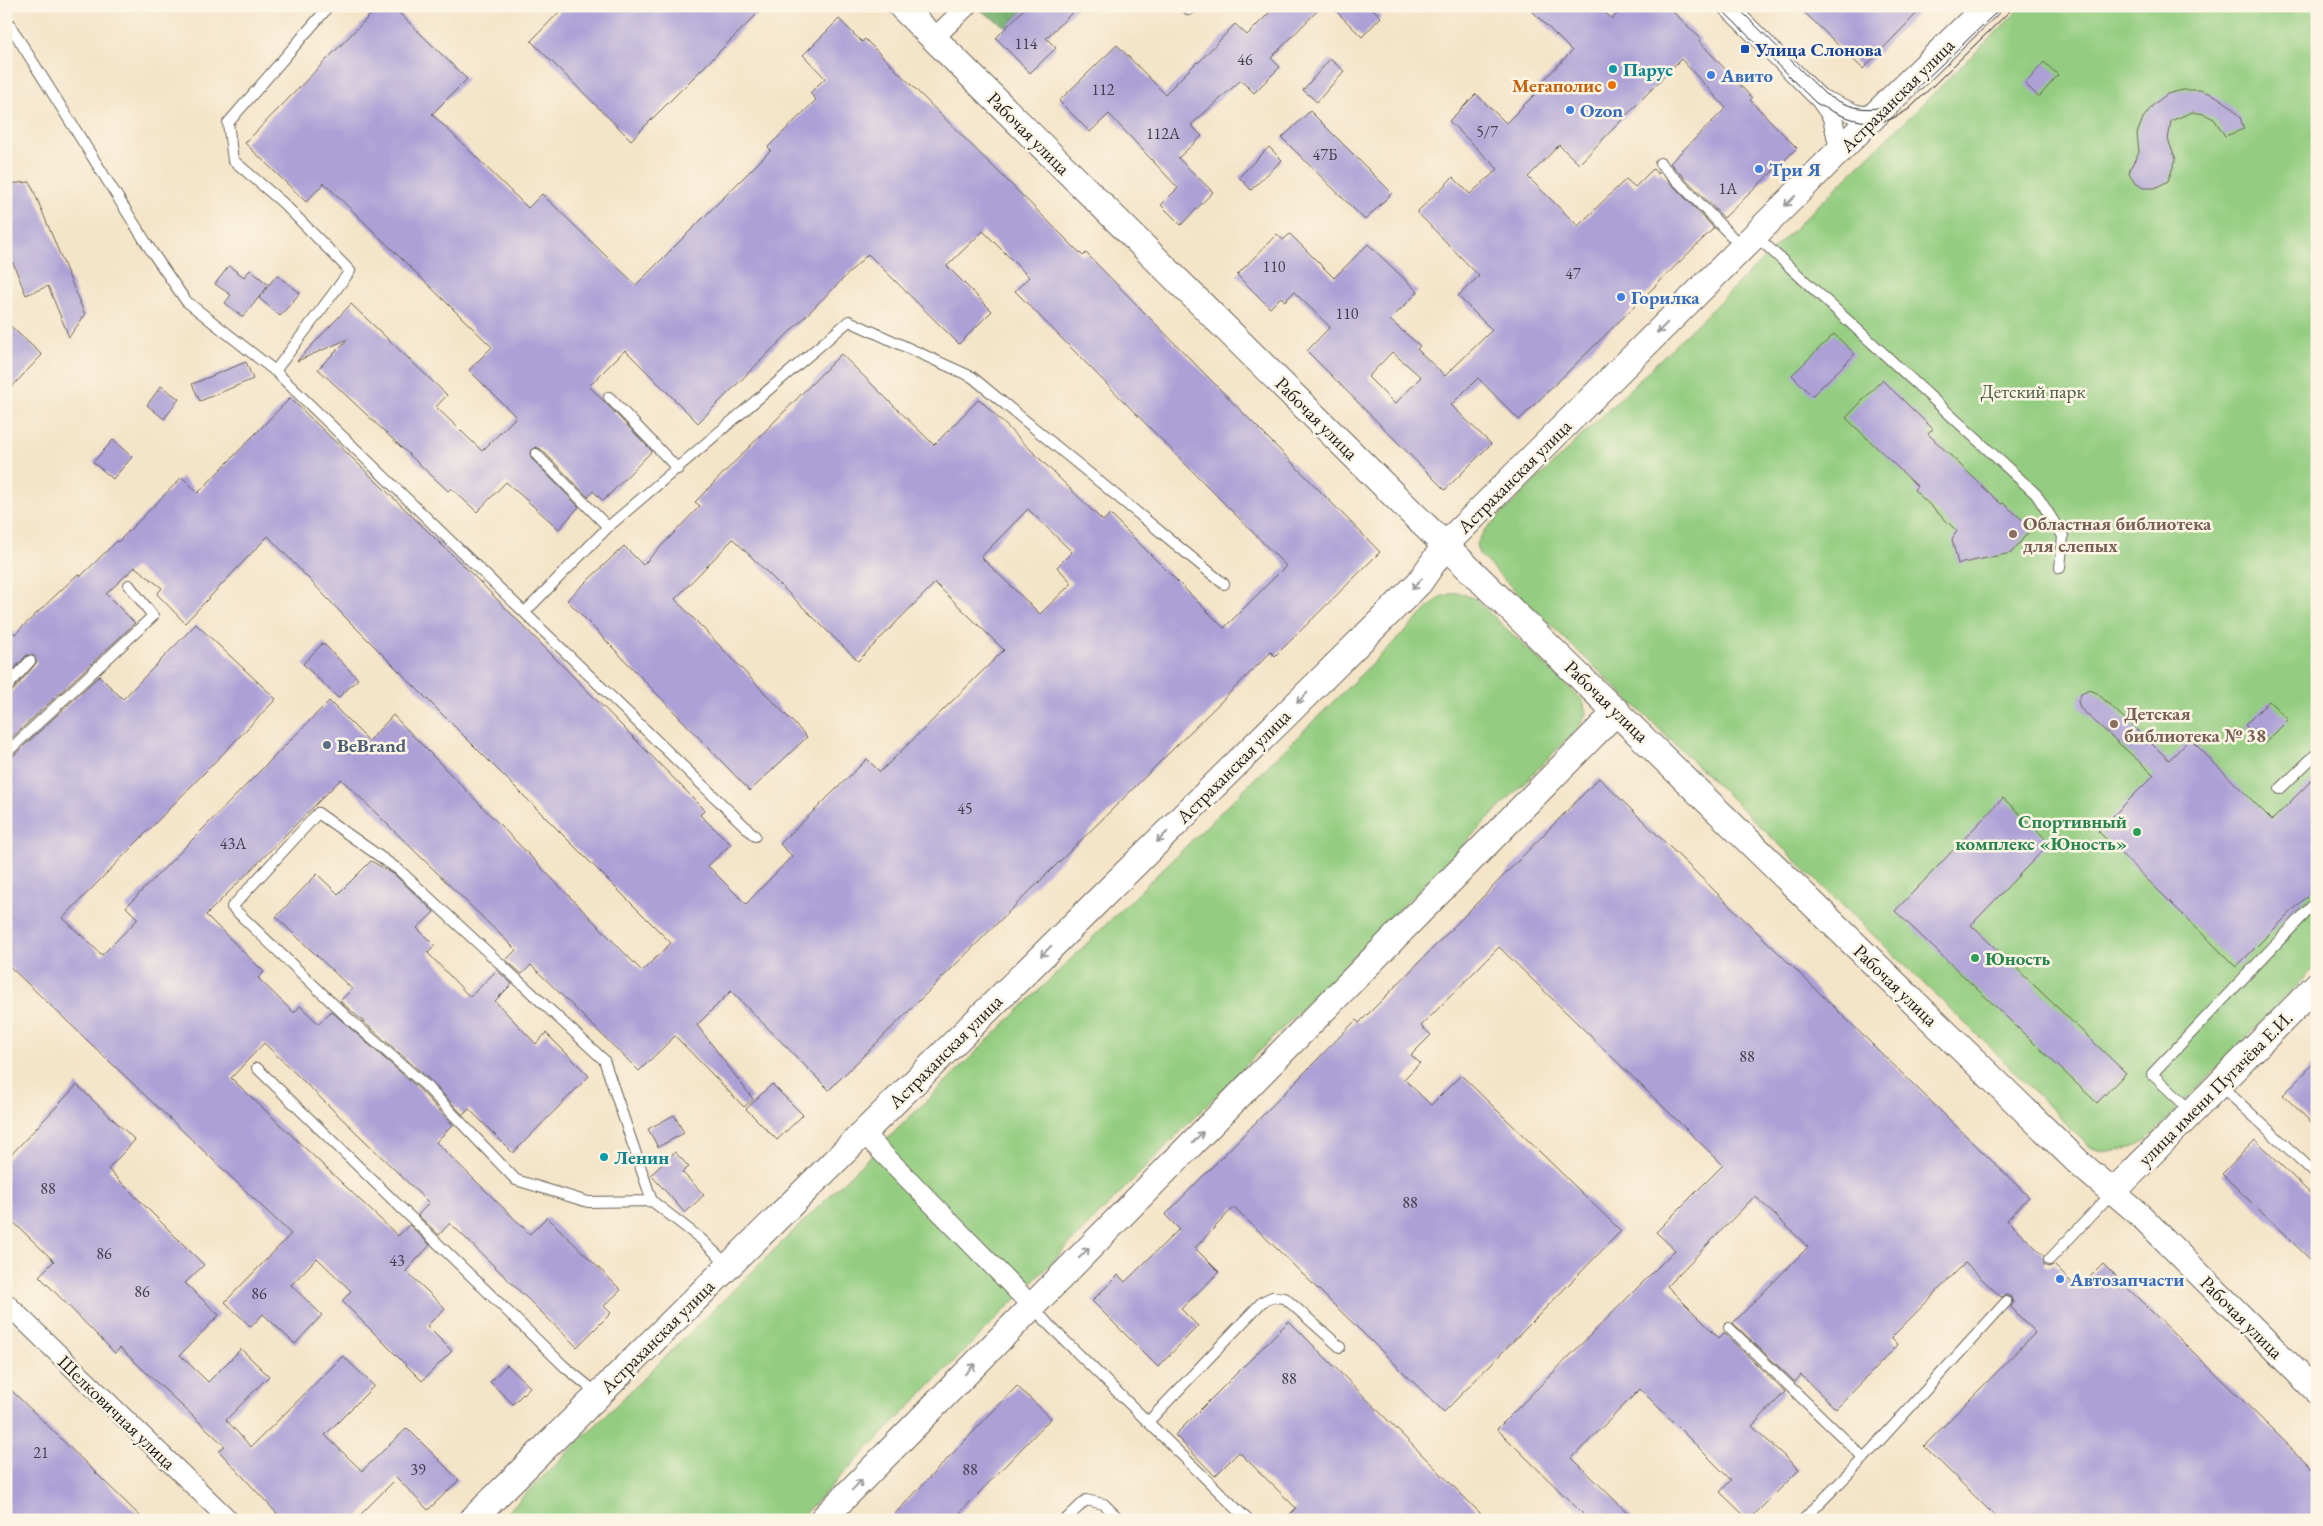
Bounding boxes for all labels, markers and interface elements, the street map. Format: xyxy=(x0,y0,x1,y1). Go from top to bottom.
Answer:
house number: 114 xyxy=(1014,33,1038,54)
street label: Астраханская улица xyxy=(1834,33,1960,158)
place label: Улица Слонова xyxy=(1754,37,1883,62)
marker: Улица Слонова xyxy=(1739,43,1751,55)
house number: 46 xyxy=(1237,49,1253,70)
place label: Парус xyxy=(1623,57,1673,82)
marker: Парус xyxy=(1607,63,1619,75)
place label: Авито xyxy=(1720,63,1774,88)
marker: Авито xyxy=(1705,69,1717,81)
place label: Мегаполис xyxy=(1512,73,1602,98)
house number: 112 xyxy=(1091,79,1115,100)
marker: Мегаполис xyxy=(1606,79,1618,91)
street label: Рабочая улица xyxy=(982,86,1076,181)
place label: Ozon xyxy=(1580,98,1623,123)
marker: Ozon xyxy=(1564,104,1576,116)
house number: 5/7 xyxy=(1476,121,1498,142)
house number: 112А xyxy=(1146,123,1181,144)
house number: 47Б xyxy=(1313,144,1337,165)
place label: Три Я xyxy=(1769,157,1821,182)
marker: Три Я xyxy=(1753,163,1765,175)
house number: 1А xyxy=(1719,178,1738,199)
one-way arrow xyxy=(1783,195,1796,207)
house number: 110 xyxy=(1262,256,1286,277)
house number: 47 xyxy=(1565,263,1581,284)
place label: Горилка xyxy=(1631,285,1700,310)
marker: Горилка xyxy=(1615,291,1627,303)
house number: 110 xyxy=(1335,303,1359,324)
one-way arrow xyxy=(1656,322,1668,334)
street label: Рабочая улица xyxy=(1270,371,1364,466)
park label: Детский парк xyxy=(1980,379,2086,404)
street label: Астраханская улица xyxy=(1451,414,1577,539)
place label: Областная библиотека для слепых xyxy=(2023,511,2212,558)
marker: Областная библиотека для слепых xyxy=(2007,528,2019,540)
one-way arrow xyxy=(1412,577,1423,590)
street label: Рабочая улица xyxy=(1559,655,1654,748)
one-way arrow xyxy=(1296,692,1308,704)
place label: Детская библиотека № 38 xyxy=(2124,701,2266,748)
street label: Астраханская улица xyxy=(1170,704,1296,829)
marker: Детская библиотека № 38 xyxy=(2108,718,2120,730)
place label: BeBrand xyxy=(337,733,407,758)
marker: BeBrand xyxy=(321,739,333,751)
house number: 45 xyxy=(957,798,973,819)
place label: Спортивный комплекс «Юность» xyxy=(1955,809,2127,856)
marker: Спортивный комплекс «Юность» xyxy=(2131,826,2143,838)
one-way arrow xyxy=(1155,831,1168,843)
house number: 43А xyxy=(220,833,247,854)
street label: Рабочая улица xyxy=(1848,939,1943,1032)
one-way arrow xyxy=(1040,945,1052,957)
place label: Юность xyxy=(1985,946,2051,971)
marker: Юность xyxy=(1969,952,1981,964)
street label: Астраханская улица xyxy=(882,989,1008,1114)
street label: улица имени Пугачёва Е.И. xyxy=(2133,1006,2298,1171)
house number: 88 xyxy=(1739,1046,1755,1067)
one-way arrow xyxy=(1192,1131,1204,1143)
place label: Ленин xyxy=(614,1145,669,1170)
marker: Ленин xyxy=(598,1151,610,1163)
house number: 88 xyxy=(40,1178,56,1199)
house number: 88 xyxy=(1402,1192,1418,1213)
house number: 86 xyxy=(96,1243,112,1264)
one-way arrow xyxy=(1078,1247,1090,1259)
house number: 43 xyxy=(389,1250,405,1271)
place label: Автозапчасти xyxy=(2069,1267,2184,1292)
street label: Рабочая улица xyxy=(2195,1270,2289,1365)
marker: Автозапчасти xyxy=(2054,1273,2066,1285)
street label: Астраханская улица xyxy=(594,1274,720,1399)
house number: 86 xyxy=(134,1281,150,1302)
house number: 86 xyxy=(251,1283,267,1304)
street label: Шелковичная улица xyxy=(52,1350,181,1475)
one-way arrow xyxy=(964,1363,976,1375)
house number: 88 xyxy=(1281,1368,1297,1389)
house number: 21 xyxy=(33,1442,49,1463)
house number: 39 xyxy=(410,1459,426,1480)
house number: 88 xyxy=(962,1459,978,1480)
one-way arrow xyxy=(850,1479,863,1491)

